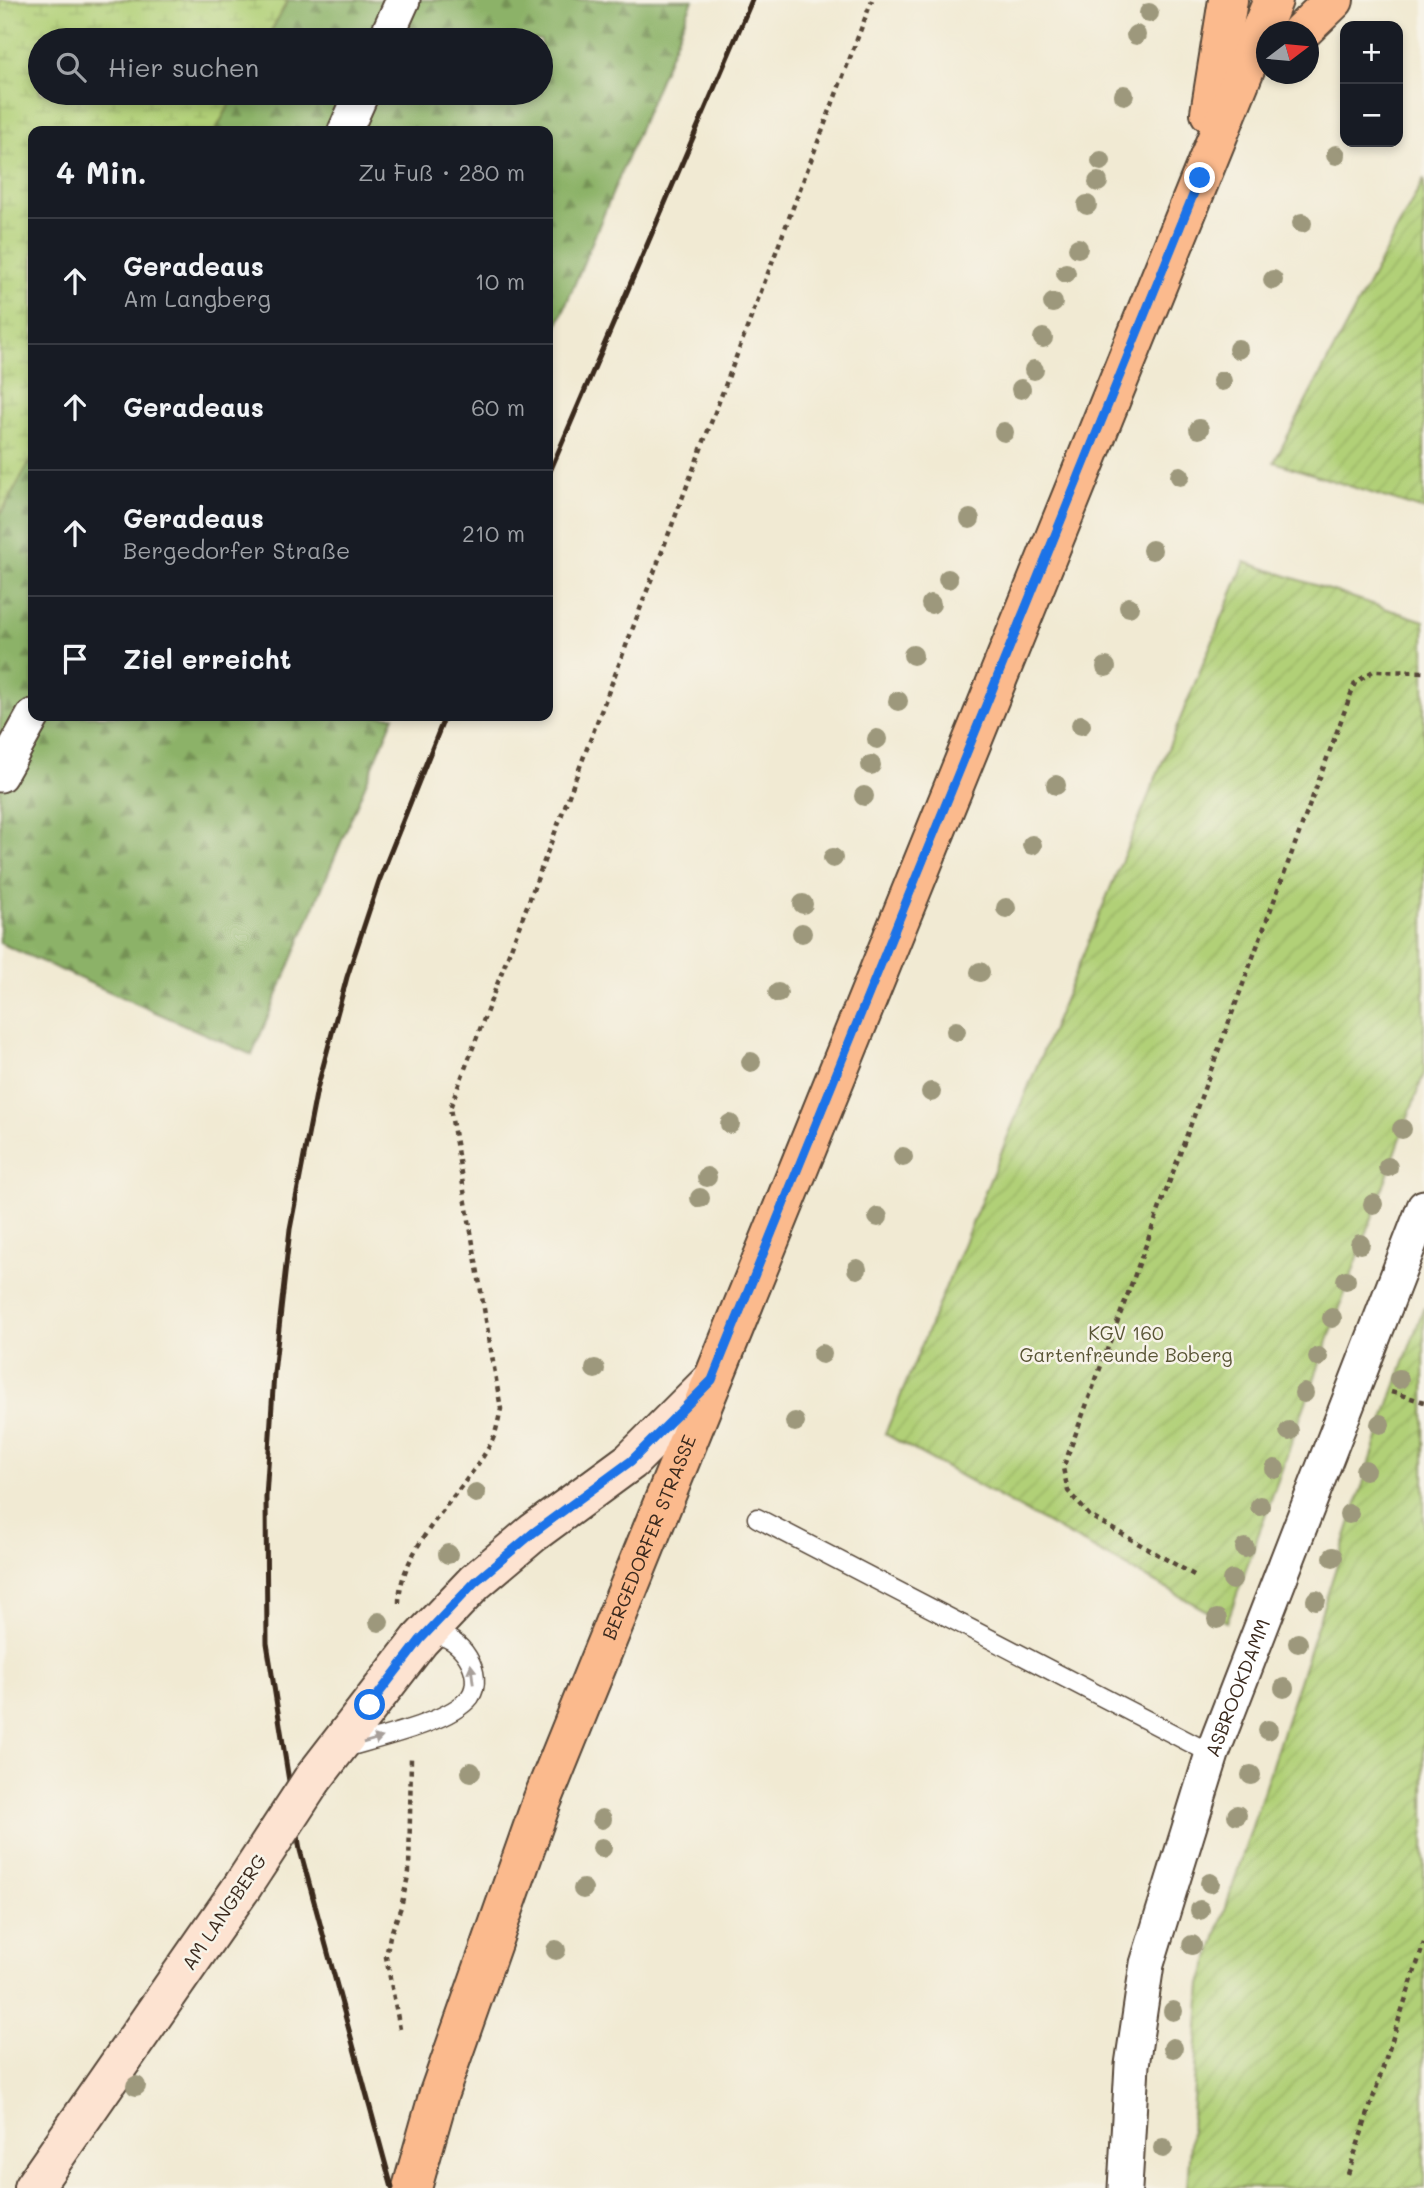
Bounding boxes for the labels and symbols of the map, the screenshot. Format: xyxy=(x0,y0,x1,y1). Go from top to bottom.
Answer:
north arrow xyxy=(1256,21,1319,84)
route end xyxy=(1184,162,1215,193)
park label: KGV 160 Gartenfreunde Boberg xyxy=(1019,1320,1233,1367)
street label: BERGEDORFER STRASSE xyxy=(596,1431,701,1643)
street label: ASBROOKDAMM xyxy=(1199,1615,1275,1760)
one-way arrow xyxy=(467,1663,478,1685)
route start xyxy=(354,1689,385,1720)
one-way arrow xyxy=(363,1734,384,1744)
street label: AM LANGBERG xyxy=(176,1849,272,1974)

